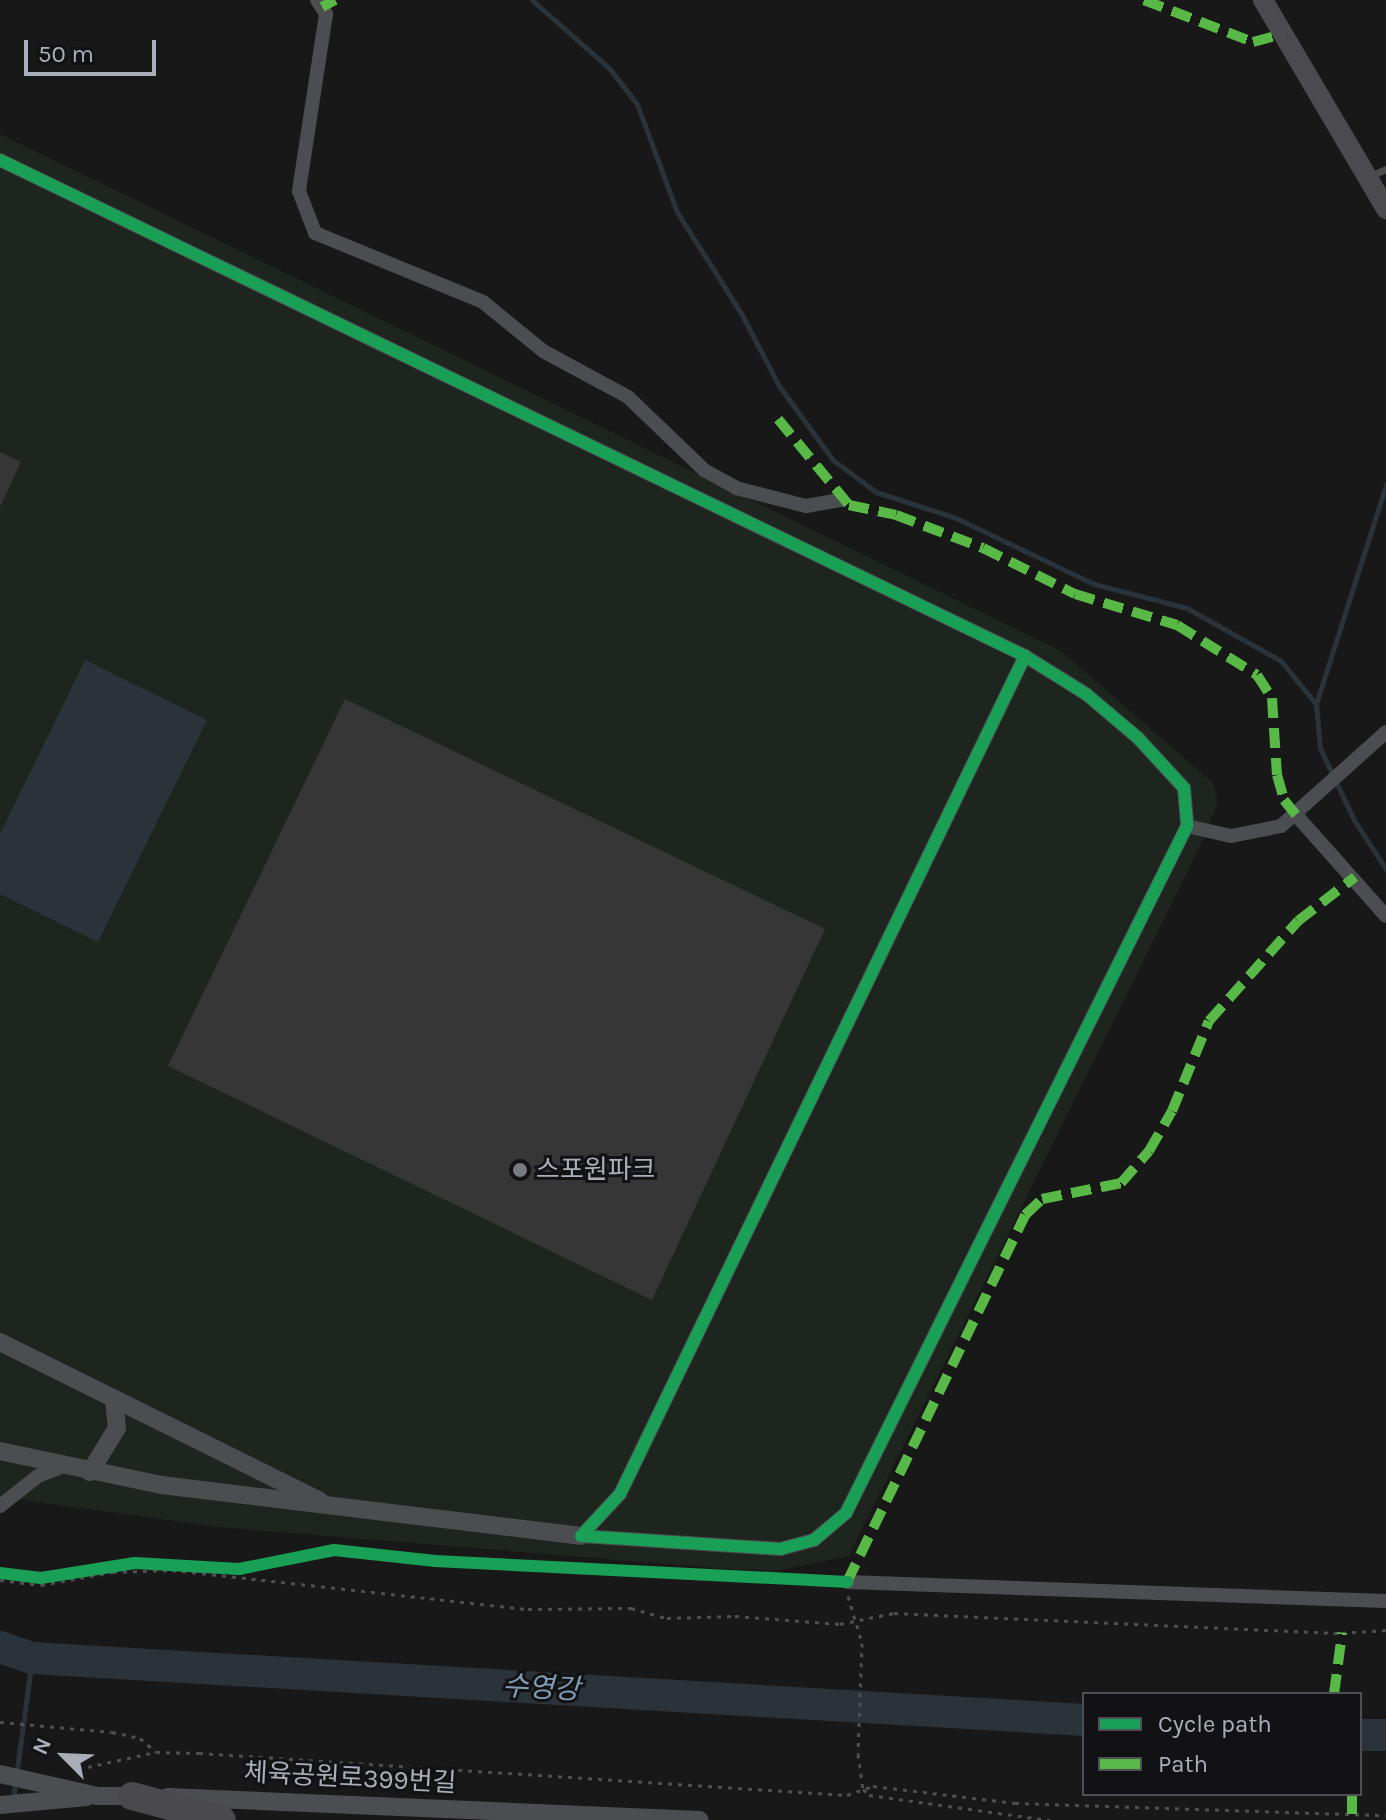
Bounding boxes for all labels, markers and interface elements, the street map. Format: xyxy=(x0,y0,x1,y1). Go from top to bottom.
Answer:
scale bar xyxy=(28,24,160,74)
text: 50 m xyxy=(38,40,94,68)
place label: 스포원파크 xyxy=(536,1154,656,1186)
marker: 스포원파크 xyxy=(511,1161,529,1179)
water label: 수영강 xyxy=(502,1669,580,1707)
legend xyxy=(1082,1692,1362,1796)
text: Cycle path xyxy=(1158,1710,1272,1738)
north arrow xyxy=(24,1716,104,1796)
text: N xyxy=(27,1734,57,1759)
text: Path xyxy=(1158,1750,1208,1778)
street label: 체육공원로399번길 xyxy=(243,1757,457,1799)

